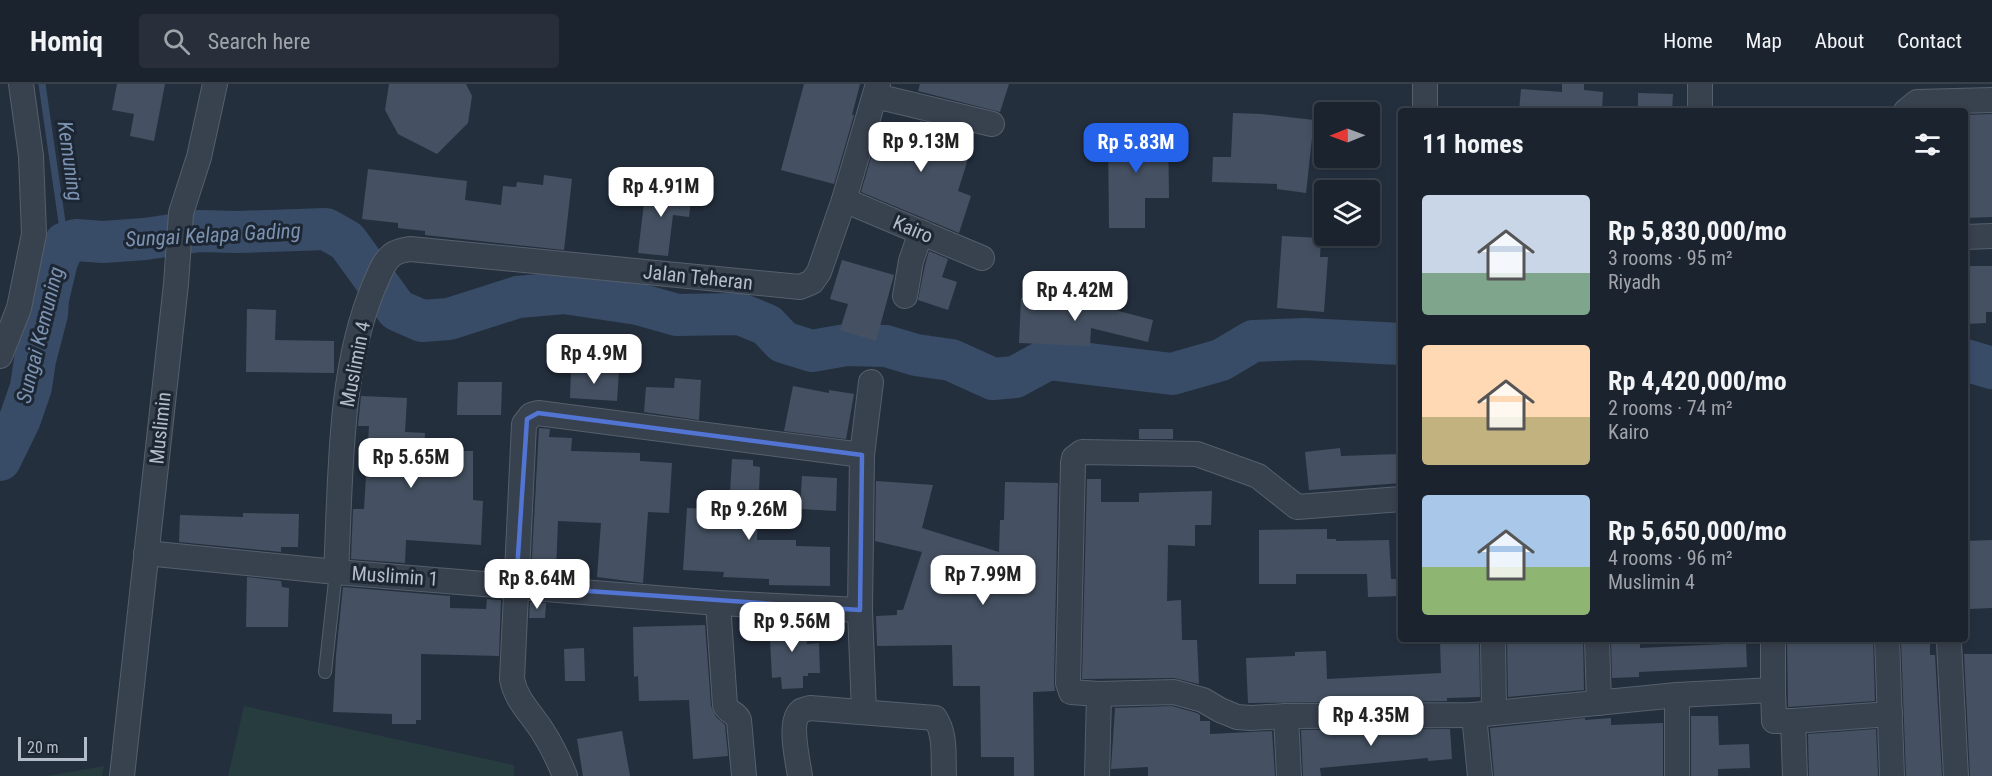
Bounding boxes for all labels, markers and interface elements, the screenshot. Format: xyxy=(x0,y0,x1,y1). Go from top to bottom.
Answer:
search box xyxy=(139,14,559,68)
text: Homiq xyxy=(30,25,103,58)
icon: search xyxy=(160,25,193,58)
text: Search here xyxy=(208,29,310,54)
text: Home xyxy=(1663,29,1713,53)
text: Map xyxy=(1746,29,1782,53)
text: About xyxy=(1815,29,1864,53)
text: Contact xyxy=(1897,29,1962,53)
north arrow xyxy=(1314,102,1380,168)
map controls xyxy=(1314,102,1380,246)
water label: Kemuning xyxy=(53,120,87,202)
pin: Rp 9.13M xyxy=(859,122,983,173)
pin: Rp 5.83M xyxy=(1074,123,1198,174)
icon: filters xyxy=(1911,128,1944,161)
text: Rp 9.13M xyxy=(883,129,959,153)
text: 11 homes xyxy=(1422,129,1524,159)
text: Rp 5.83M xyxy=(1098,130,1174,154)
pin: Rp 4.91M xyxy=(599,167,723,218)
text: Rp 4.91M xyxy=(623,174,699,198)
button: layers xyxy=(1314,180,1380,246)
street label: Kairo xyxy=(889,210,937,248)
text: Rp 5,830,000/mo xyxy=(1608,216,1787,246)
water label: Sungai Kelapa Gading xyxy=(125,218,301,252)
icon: home xyxy=(1470,219,1542,291)
text: 3 rooms · 95 m² xyxy=(1608,246,1733,270)
street label: Jalan Teheran xyxy=(642,259,754,295)
water label: Sungai Kemuning xyxy=(11,264,69,406)
text: Riyadh xyxy=(1608,270,1661,294)
pin: Rp 4.42M xyxy=(1013,271,1137,322)
text: Rp 4.42M xyxy=(1037,278,1113,302)
street label: Muslimin 4 xyxy=(335,319,375,409)
pin: Rp 4.9M xyxy=(539,334,649,385)
text: Rp 4.9M xyxy=(561,341,627,365)
text: Rp 4,420,000/mo xyxy=(1608,366,1787,396)
icon: home xyxy=(1470,369,1542,441)
street label: Muslimin xyxy=(144,391,176,465)
text: 2 rooms · 74 m² xyxy=(1608,396,1733,420)
text: Kairo xyxy=(1608,420,1649,444)
pin: Rp 5.65M xyxy=(349,438,473,489)
text: Rp 5.65M xyxy=(373,445,449,469)
pin: Rp 9.26M xyxy=(687,490,811,541)
text: Rp 9.26M xyxy=(711,497,787,521)
text: Rp 5,650,000/mo xyxy=(1608,516,1787,546)
icon: home xyxy=(1470,519,1542,591)
text: 4 rooms · 96 m² xyxy=(1608,546,1733,570)
pin: Rp 7.99M xyxy=(921,555,1045,606)
pin: Rp 8.64M xyxy=(475,559,599,610)
street label: Muslimin 1 xyxy=(351,561,439,591)
text: Rp 7.99M xyxy=(945,562,1021,586)
text: Rp 8.64M xyxy=(499,566,575,590)
text: Muslimin 4 xyxy=(1608,570,1695,594)
pin: Rp 9.56M xyxy=(730,602,854,653)
text: Rp 9.56M xyxy=(754,609,830,633)
pin: Rp 4.35M xyxy=(1309,696,1433,747)
text: Rp 4.35M xyxy=(1333,703,1409,727)
scale bar xyxy=(18,734,87,762)
text: 20 m xyxy=(27,738,59,757)

